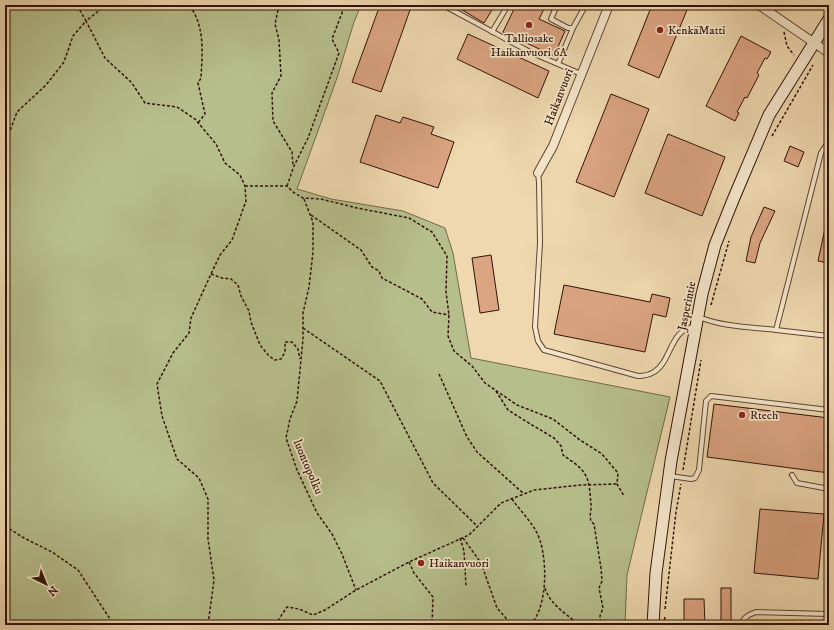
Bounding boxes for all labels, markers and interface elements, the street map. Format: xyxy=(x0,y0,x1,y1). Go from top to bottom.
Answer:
marker: Talliosake Haikanvuori 6A xyxy=(524,20,534,30)
place label: KenkäMatti xyxy=(668,23,725,38)
marker: KenkäMatti xyxy=(655,25,665,35)
place label: Talliosake Haikanvuori 6A xyxy=(491,31,568,60)
street label: Haikanvuori xyxy=(541,66,577,128)
street label: Jasperintie xyxy=(674,280,700,333)
place label: Rtech xyxy=(750,408,779,423)
marker: Rtech xyxy=(737,410,747,420)
street label: luontopolku xyxy=(290,437,326,497)
place label: Haikanvuori xyxy=(429,556,489,571)
marker: Haikanvuori xyxy=(416,558,426,568)
north arrow xyxy=(26,564,66,604)
text: N xyxy=(44,582,60,599)

